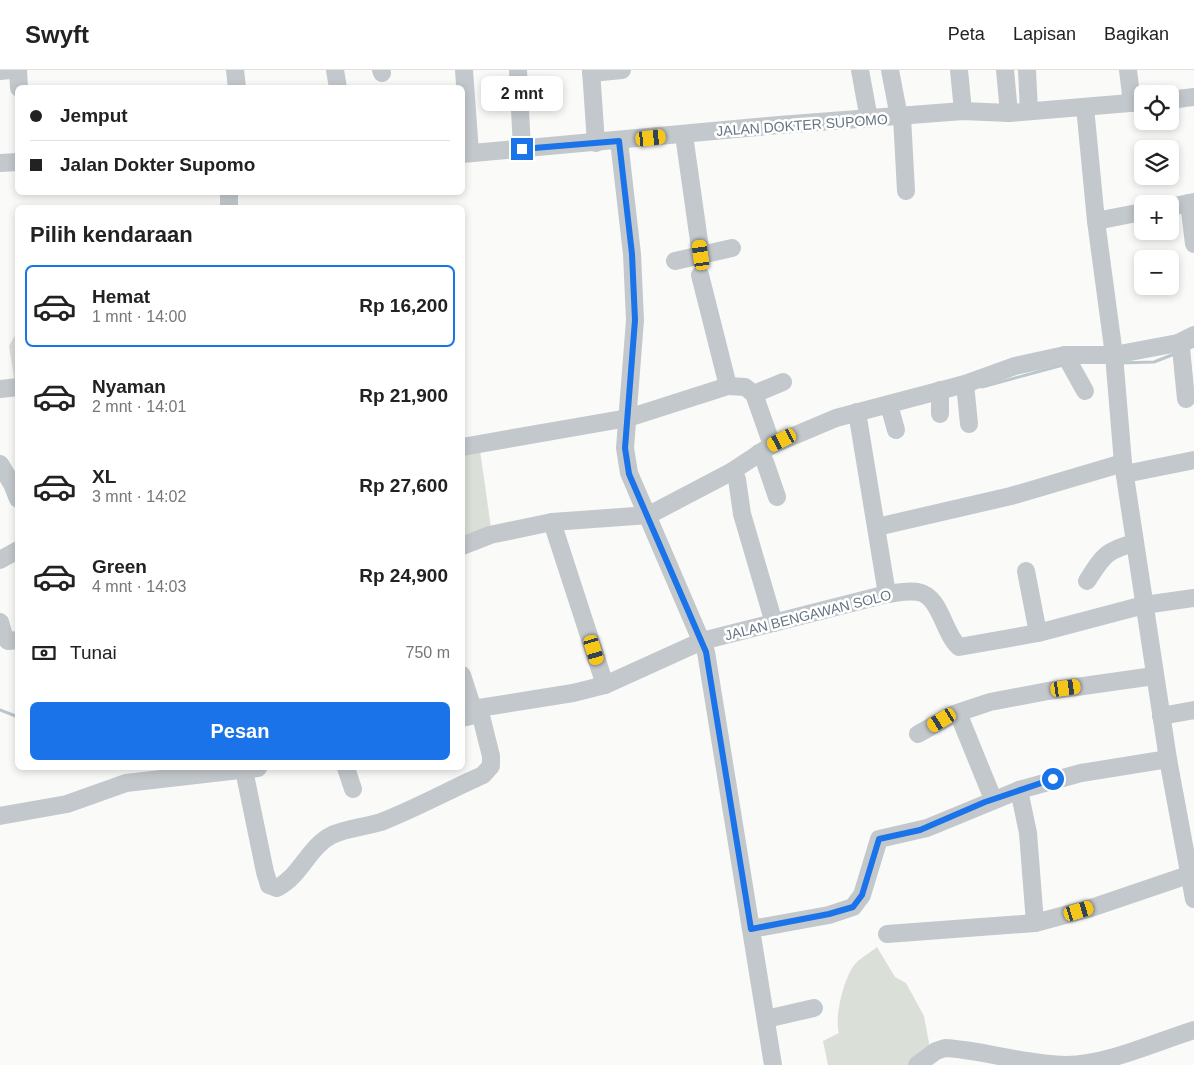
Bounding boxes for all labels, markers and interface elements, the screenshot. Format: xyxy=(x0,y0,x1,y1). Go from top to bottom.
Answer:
text: Swyft xyxy=(25,21,89,48)
text: Peta xyxy=(948,24,985,44)
text: Lapisan xyxy=(1013,24,1076,44)
text: Bagikan xyxy=(1104,24,1169,44)
callout: 2 mnt xyxy=(481,77,563,112)
text: 2 mnt xyxy=(501,85,543,102)
map controls xyxy=(1134,85,1179,295)
button: locate xyxy=(1134,85,1179,130)
text: Jemput xyxy=(60,105,128,126)
street label: JALAN DOKTER SUPOMO xyxy=(716,111,888,139)
car xyxy=(635,129,666,147)
route end xyxy=(511,138,533,160)
button: layers xyxy=(1134,140,1179,185)
text: Jalan Dokter Supomo xyxy=(60,154,255,175)
button: + xyxy=(1134,195,1179,240)
text: Pilih kendaraan xyxy=(30,222,193,247)
car xyxy=(691,239,710,271)
button: − xyxy=(1134,250,1179,295)
icon: car xyxy=(32,284,77,329)
text: Hemat xyxy=(92,286,150,307)
text: Rp 16,200 xyxy=(359,295,448,316)
text: 1 mnt · 14:00 xyxy=(92,308,186,325)
icon: car xyxy=(32,374,77,419)
text: Nyaman xyxy=(92,376,166,397)
text: Rp 21,900 xyxy=(359,385,448,406)
text: 2 mnt · 14:01 xyxy=(92,398,186,415)
car xyxy=(765,427,798,453)
icon: car xyxy=(32,464,77,509)
text: XL xyxy=(92,466,116,487)
text: Rp 27,600 xyxy=(359,475,448,496)
text: 3 mnt · 14:02 xyxy=(92,488,186,505)
icon: car xyxy=(32,554,77,599)
text: Green xyxy=(92,556,147,577)
text: Rp 24,900 xyxy=(359,565,448,586)
text: 4 mnt · 14:03 xyxy=(92,578,186,595)
street label: JALAN BENGAWAN SOLO xyxy=(723,587,893,643)
car xyxy=(582,633,605,667)
icon: cash xyxy=(30,639,58,667)
text: Tunai xyxy=(70,642,117,663)
text: 750 m xyxy=(406,644,450,661)
car xyxy=(1050,678,1081,698)
button: Pesan xyxy=(30,702,450,760)
car xyxy=(925,706,958,734)
route start xyxy=(1042,768,1064,790)
car xyxy=(1062,899,1095,923)

